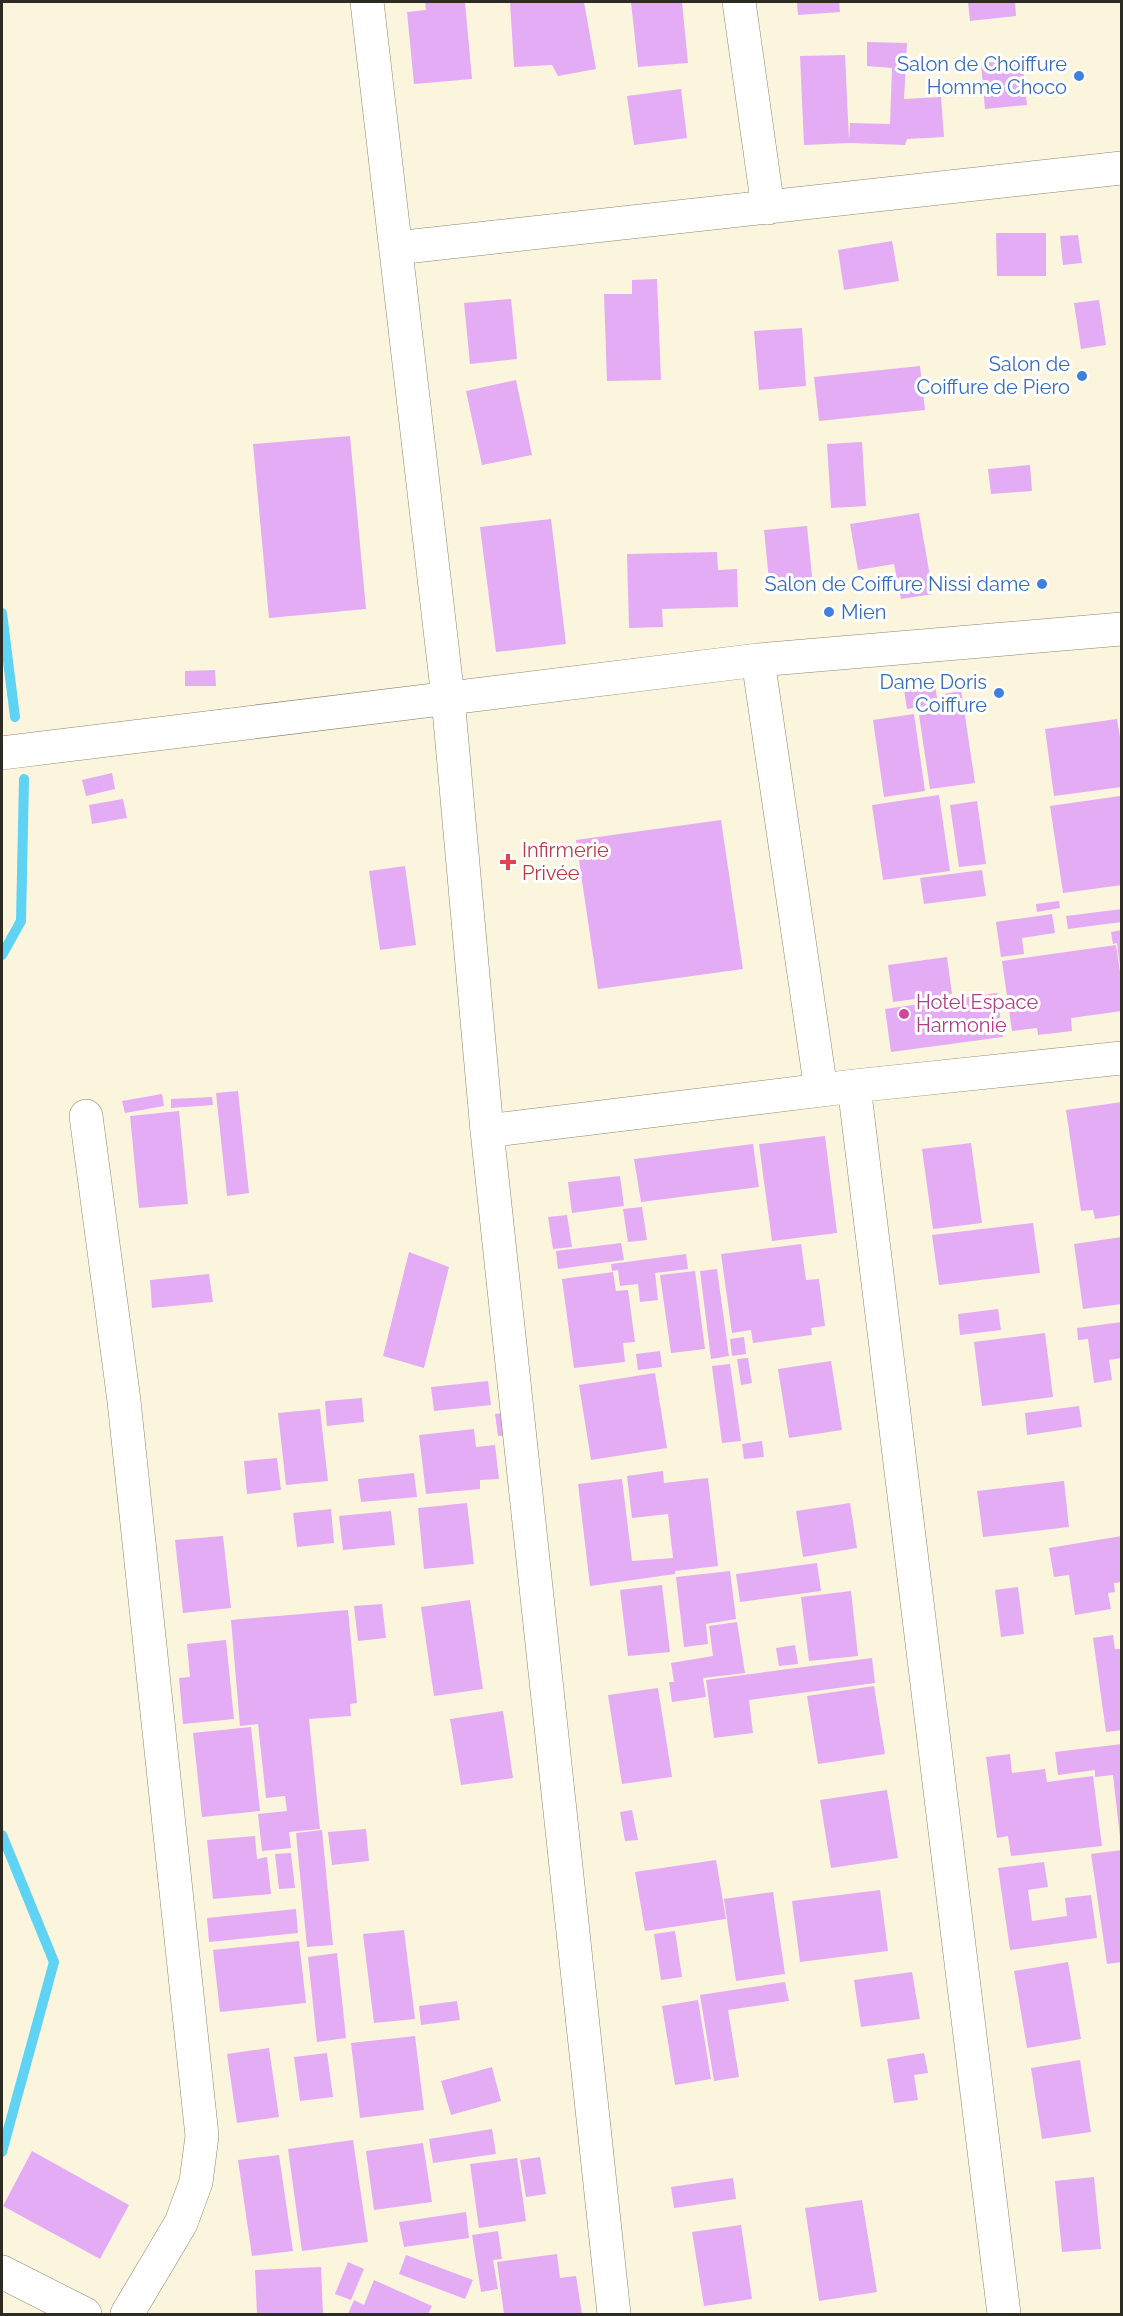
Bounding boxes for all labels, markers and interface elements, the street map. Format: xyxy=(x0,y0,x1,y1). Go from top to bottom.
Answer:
place label: Salon de Choiffure Homme Choco xyxy=(897,52,1067,99)
marker: Salon de Choiffure Homme Choco xyxy=(1072,69,1086,83)
place label: Salon de Coiffure de Piero xyxy=(917,352,1070,399)
marker: Salon de Coiffure de Piero xyxy=(1075,369,1089,383)
place label: Salon de Coiffure Nissi dame xyxy=(765,572,1030,596)
marker: Salon de Coiffure Nissi dame xyxy=(1035,577,1049,591)
place label: Mien xyxy=(841,600,886,624)
marker: Mien xyxy=(822,605,836,619)
place label: Dame Doris Coiffure xyxy=(879,670,987,717)
marker: Dame Doris Coiffure xyxy=(992,686,1006,700)
place label: Infirmerie Privée xyxy=(522,838,609,885)
marker: Infirmerie Privée xyxy=(499,853,517,871)
place label: Hotel Espace Harmonie xyxy=(916,990,1038,1037)
marker: Hotel Espace Harmonie xyxy=(897,1007,911,1021)

